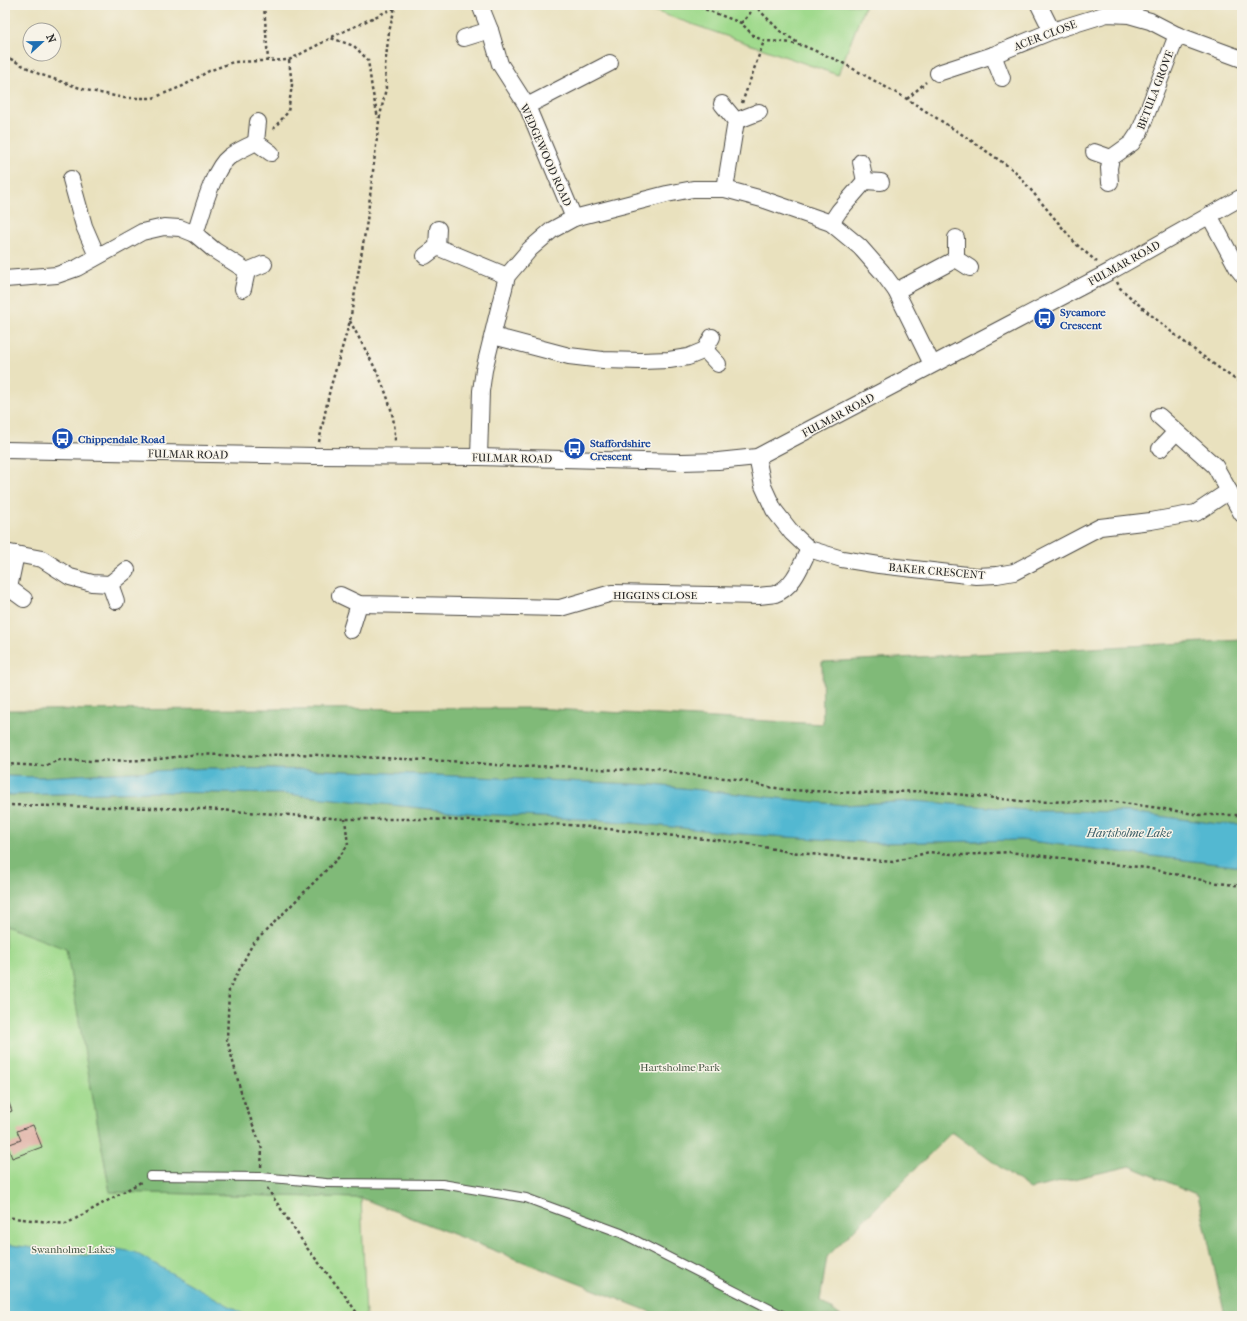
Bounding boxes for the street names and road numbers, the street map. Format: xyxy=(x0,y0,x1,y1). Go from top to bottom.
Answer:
street label: ACER CLOSE xyxy=(1011,17,1079,54)
street label: BETULA GROVE xyxy=(1134,48,1177,132)
street label: WEDGEWOOD ROAD xyxy=(517,101,574,208)
street label: FULMAR ROAD xyxy=(1086,238,1163,289)
street label: FULMAR ROAD xyxy=(800,391,877,440)
street label: FULMAR ROAD xyxy=(148,447,228,462)
street label: FULMAR ROAD xyxy=(472,451,552,466)
street label: BAKER CRESCENT xyxy=(888,561,986,582)
street label: HIGGINS CLOSE xyxy=(613,589,697,602)

